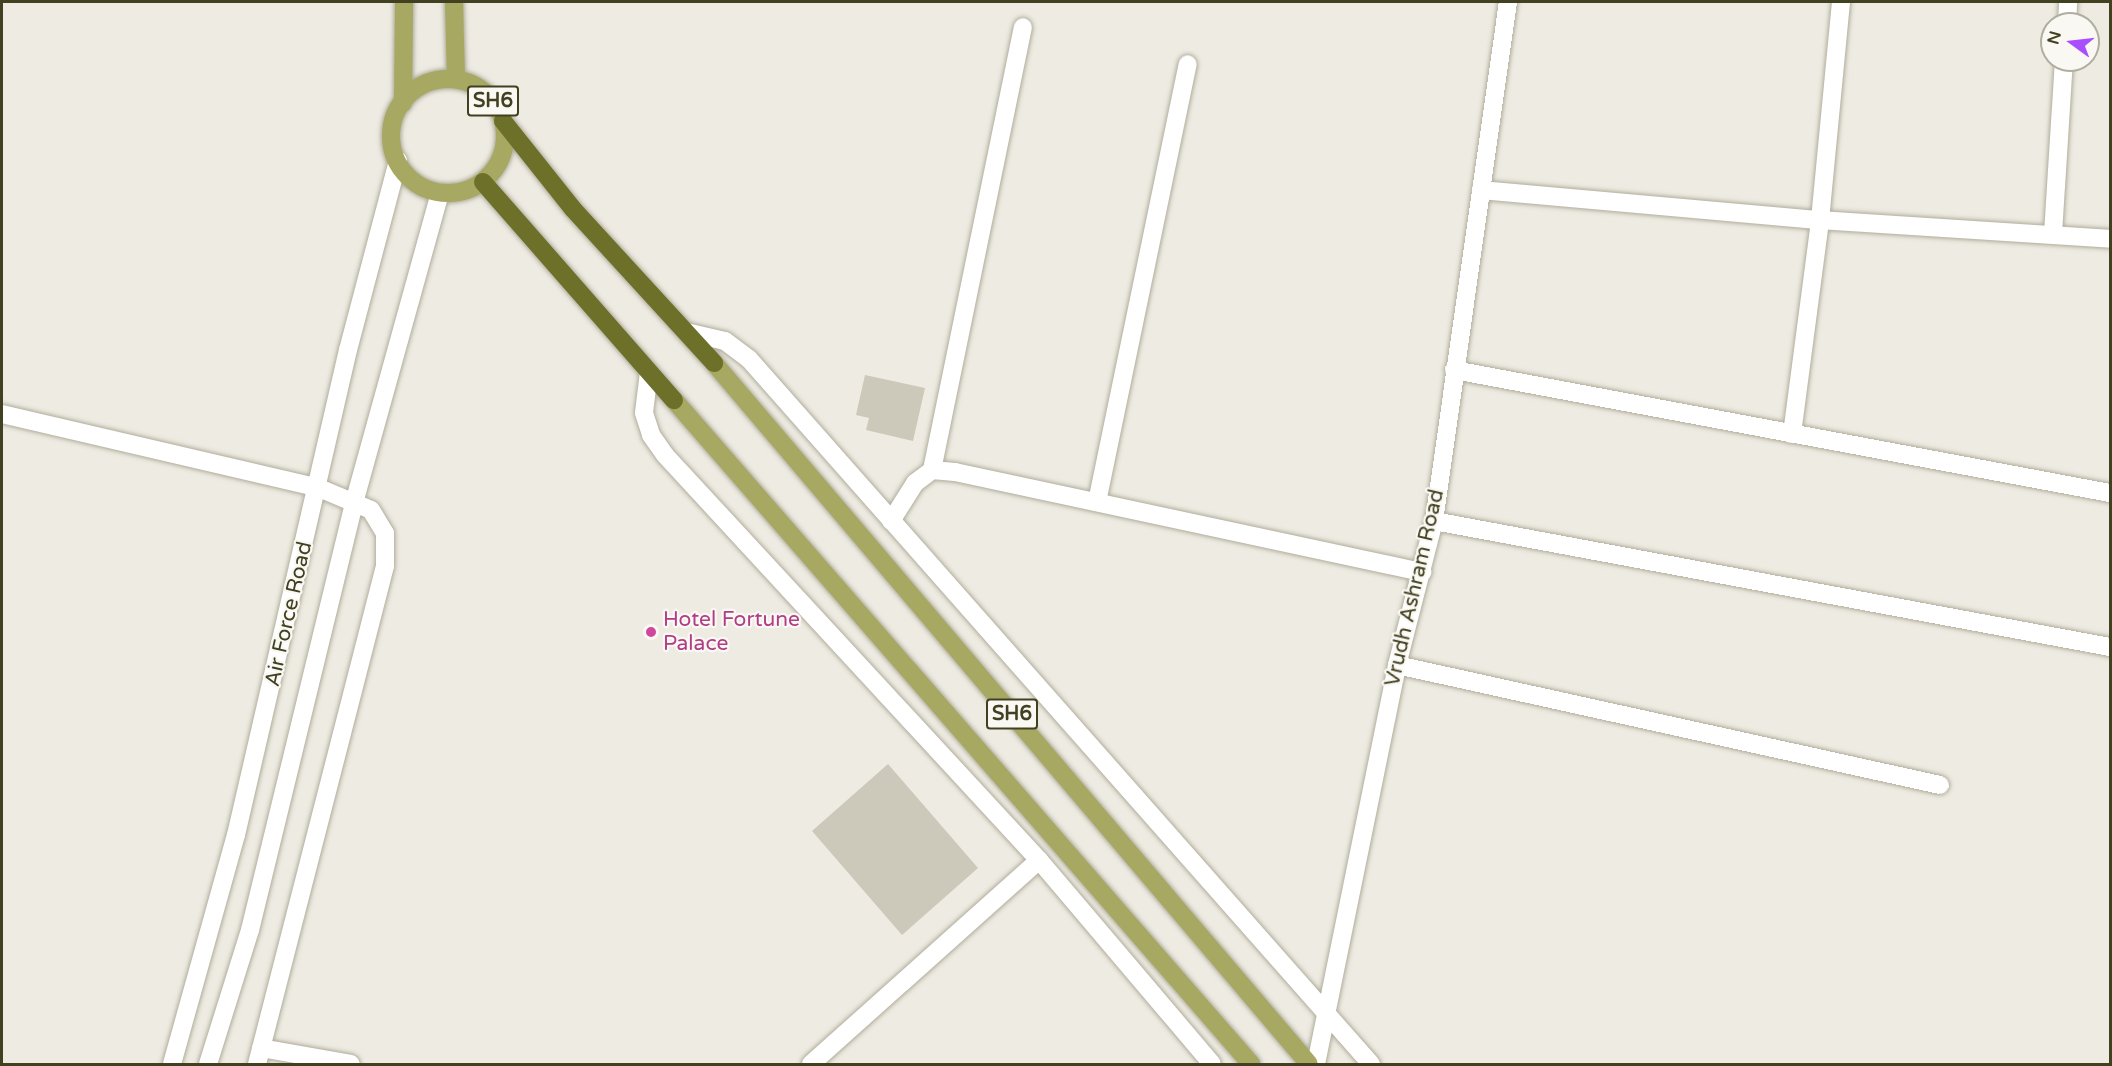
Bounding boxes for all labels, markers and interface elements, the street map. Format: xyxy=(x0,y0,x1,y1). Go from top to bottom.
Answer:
north arrow xyxy=(2040,12,2100,72)
text: N xyxy=(2043,29,2066,47)
road number: SH6 xyxy=(466,84,520,118)
street label: Vrudh Ashram Road xyxy=(1380,487,1450,689)
street label: Air Force Road xyxy=(260,539,318,689)
place label: Hotel Fortune Palace xyxy=(663,607,800,657)
marker: Hotel Fortune Palace xyxy=(644,625,658,639)
road number: SH6 xyxy=(985,697,1039,731)

